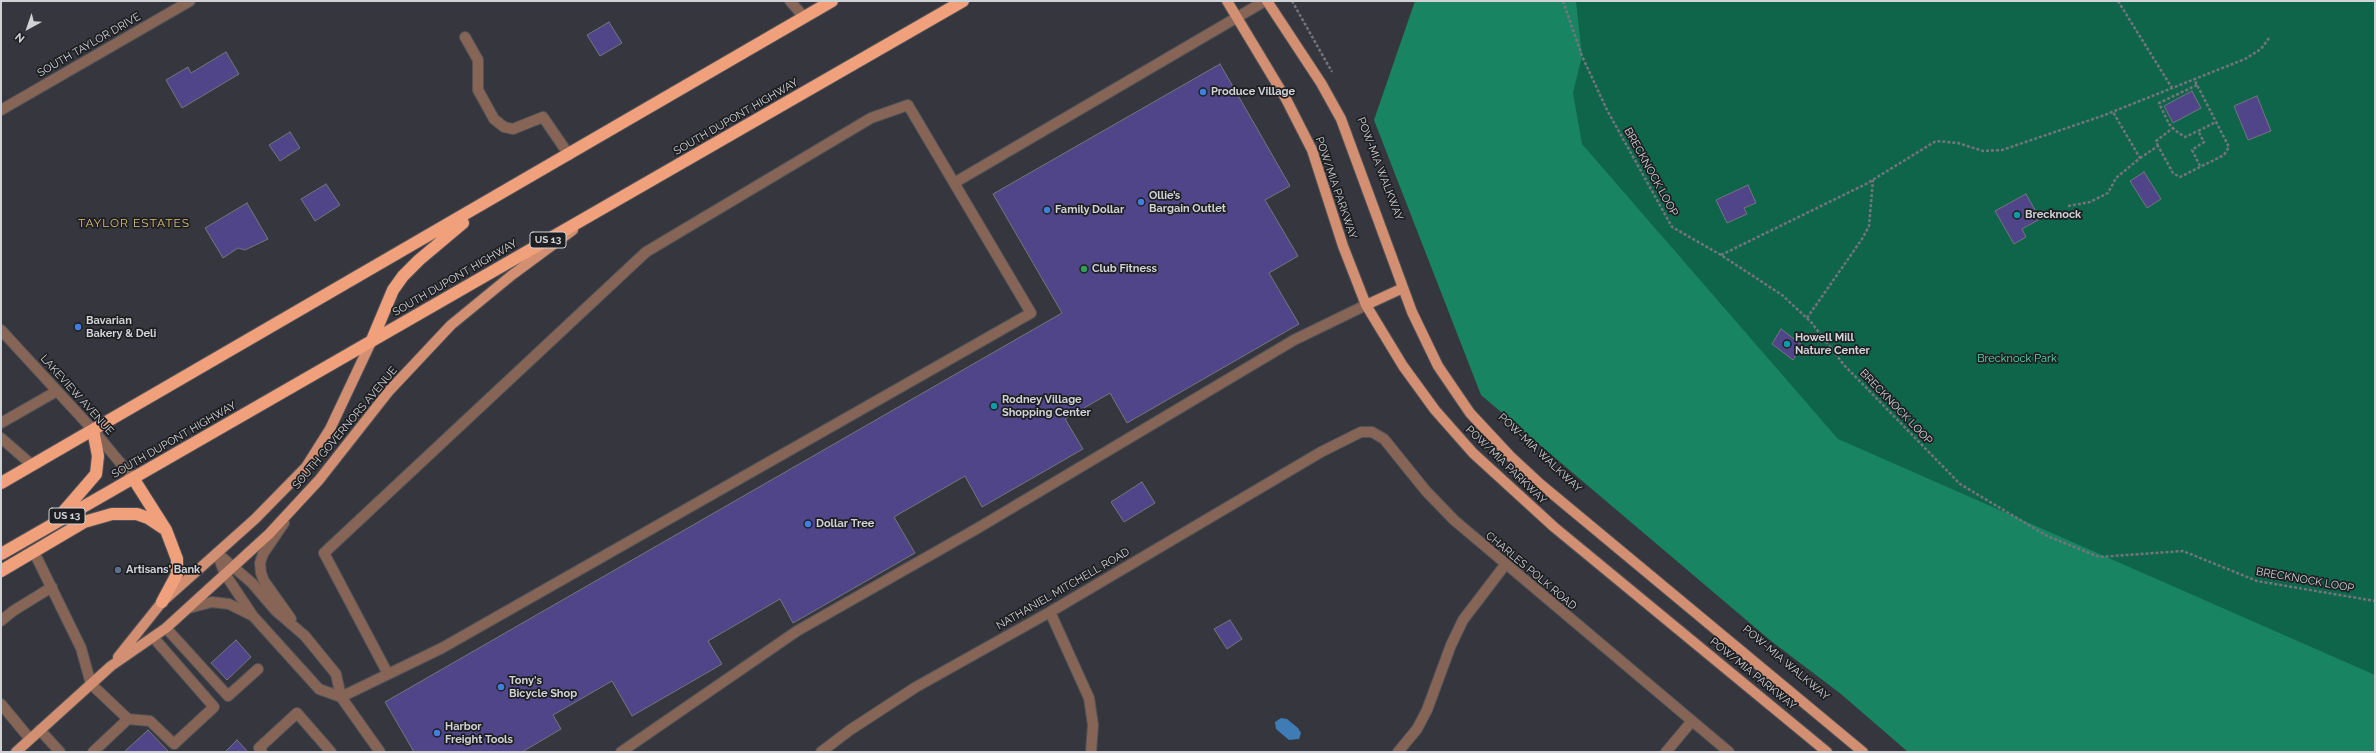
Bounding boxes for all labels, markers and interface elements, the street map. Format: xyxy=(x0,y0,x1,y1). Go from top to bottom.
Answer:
north arrow xyxy=(8,8,48,48)
street label: SOUTH TAYLOR DRIVE xyxy=(35,10,143,80)
text: N xyxy=(13,30,27,45)
street label: SOUTH DUPONT HIGHWAY xyxy=(671,76,801,158)
place label: Produce Village xyxy=(1211,85,1295,99)
marker: Produce Village xyxy=(1198,87,1208,97)
street label: POW-MIA WALKWAY xyxy=(1354,116,1406,222)
street label: BRECKNOCK LOOP xyxy=(1621,125,1681,219)
street label: POW/MIA PARKWAY xyxy=(1312,135,1360,241)
place label: Ollie’s Bargain Outlet xyxy=(1149,189,1226,215)
marker: Ollie’s Bargain Outlet xyxy=(1136,197,1146,207)
place label: Family Dollar xyxy=(1055,203,1124,217)
marker: Family Dollar xyxy=(1042,205,1052,215)
place label: Brecknock xyxy=(2025,208,2081,222)
marker: Brecknock xyxy=(2012,210,2022,220)
district label: TAYLOR ESTATES xyxy=(78,216,190,230)
road number: US 13 xyxy=(530,232,566,248)
street label: SOUTH DUPONT HIGHWAY xyxy=(390,237,520,319)
place label: Club Fitness xyxy=(1092,262,1157,276)
marker: Club Fitness xyxy=(1079,264,1089,274)
place label: Bavarian Bakery & Deli xyxy=(86,314,156,340)
marker: Bavarian Bakery & Deli xyxy=(73,322,83,332)
place label: Howell Mill Nature Center xyxy=(1795,331,1870,357)
marker: Howell Mill Nature Center xyxy=(1782,339,1792,349)
street label: LAKEVIEW AVENUE xyxy=(38,352,116,438)
park label: Brecknock Park xyxy=(1977,352,2057,366)
street label: SOUTH GOVERNORS AVENUE xyxy=(290,364,400,492)
street label: BRECKNOCK LOOP xyxy=(1857,367,1935,447)
place label: Rodney Village Shopping Center xyxy=(1002,393,1091,419)
street label: SOUTH DUPONT HIGHWAY xyxy=(109,399,239,481)
marker: Rodney Village Shopping Center xyxy=(989,401,999,411)
street label: POW-MIA WALKWAY xyxy=(1495,411,1585,495)
street label: POW/MIA PARKWAY xyxy=(1463,423,1549,507)
road number: US 13 xyxy=(49,508,85,524)
place label: Dollar Tree xyxy=(816,517,874,531)
marker: Dollar Tree xyxy=(803,519,813,529)
street label: CHARLES POLK ROAD xyxy=(1483,529,1579,613)
street label: NATHANIEL MITCHELL ROAD xyxy=(994,545,1132,633)
place label: Artisans' Bank xyxy=(126,563,200,577)
marker: Artisans' Bank xyxy=(113,565,123,575)
street label: BRECKNOCK LOOP xyxy=(2255,565,2355,595)
street label: POW-MIA WALKWAY xyxy=(1740,623,1832,703)
street label: POW/MIA PARKWAY xyxy=(1707,635,1799,713)
place label: Tony's Bicycle Shop xyxy=(509,674,577,700)
marker: Tony's Bicycle Shop xyxy=(496,682,506,692)
place label: Harbor Freight Tools xyxy=(445,720,513,746)
marker: Harbor Freight Tools xyxy=(432,728,442,738)

